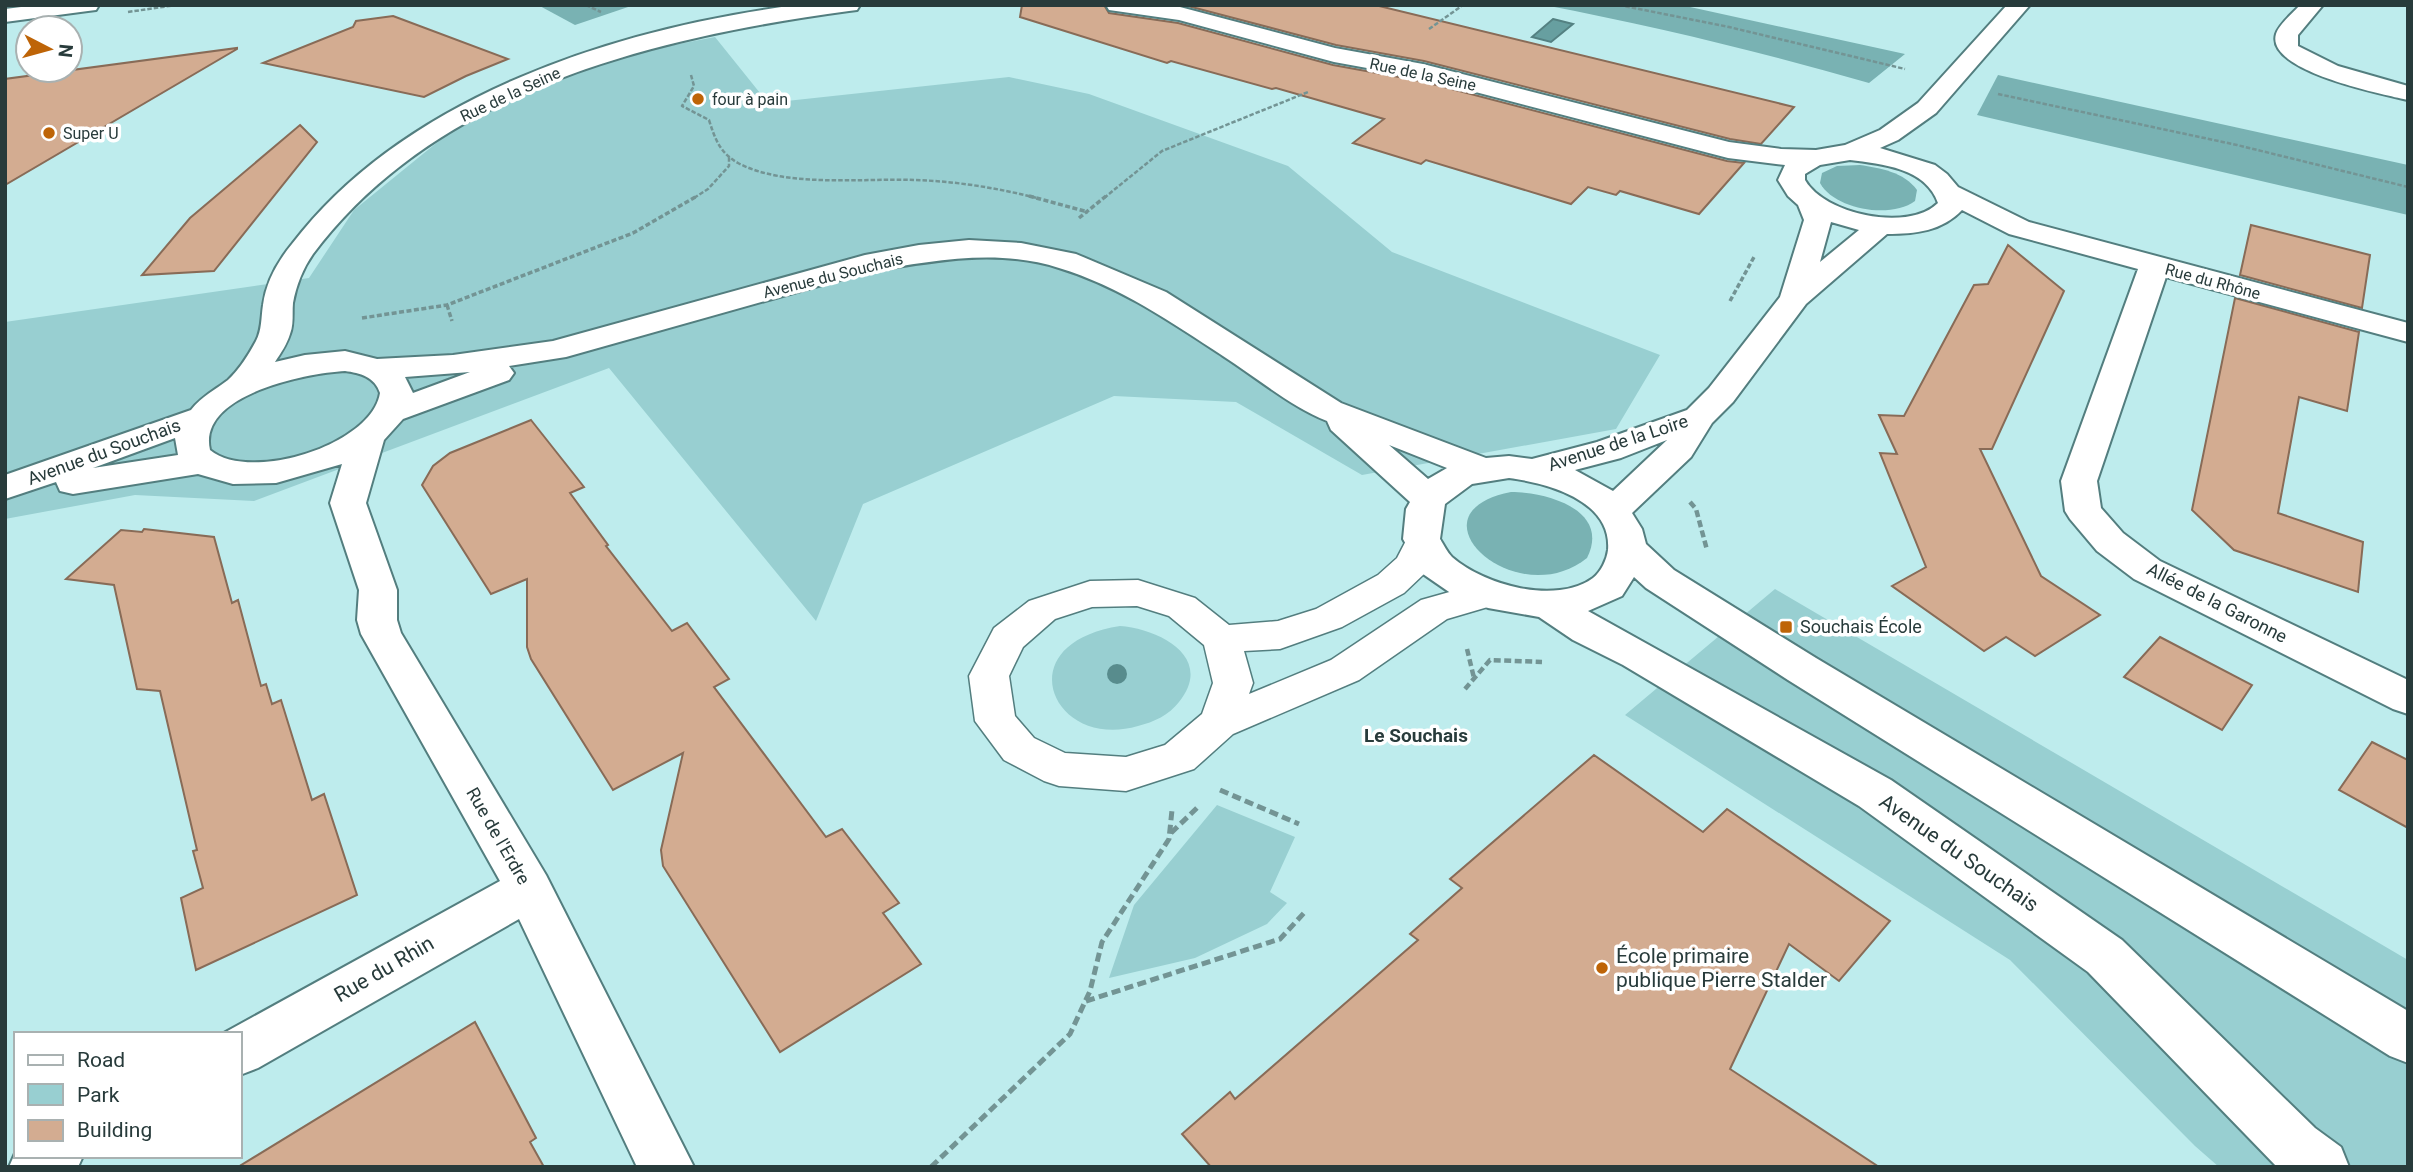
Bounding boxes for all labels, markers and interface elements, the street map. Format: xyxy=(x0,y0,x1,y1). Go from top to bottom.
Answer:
north arrow xyxy=(14,14,84,84)
text: N xyxy=(53,43,78,59)
street label: Rue de la Seine xyxy=(1368,54,1478,95)
street label: Rue de la Seine xyxy=(457,63,563,126)
place label: four à pain xyxy=(712,90,788,109)
marker: four à pain xyxy=(690,91,706,107)
place label: Super U xyxy=(63,124,119,143)
marker: Super U xyxy=(41,125,57,141)
street label: Avenue du Souchais xyxy=(761,249,905,302)
street label: Rue du Rhône xyxy=(2163,260,2263,303)
street label: Avenue de la Loire xyxy=(1545,410,1690,475)
street label: Avenue du Souchais xyxy=(24,414,183,489)
street label: Allée de la Garonne xyxy=(2144,558,2291,647)
place label: Souchais École xyxy=(1800,616,1922,637)
marker: Souchais École xyxy=(1778,619,1794,635)
district label: Le Souchais xyxy=(1364,724,1468,747)
street label: Rue de l'Erdre xyxy=(462,784,535,888)
street label: Avenue du Souchais xyxy=(1875,789,2043,917)
street label: Rue du Rhin xyxy=(330,931,438,1007)
place label: École primaire publique Pierre Stalder xyxy=(1616,944,1827,992)
marker: École primaire publique Pierre Stalder xyxy=(1594,960,1610,976)
legend xyxy=(14,1032,242,1158)
text: Road xyxy=(77,1048,125,1072)
text: Park xyxy=(77,1083,120,1107)
text: Building xyxy=(77,1118,152,1142)

